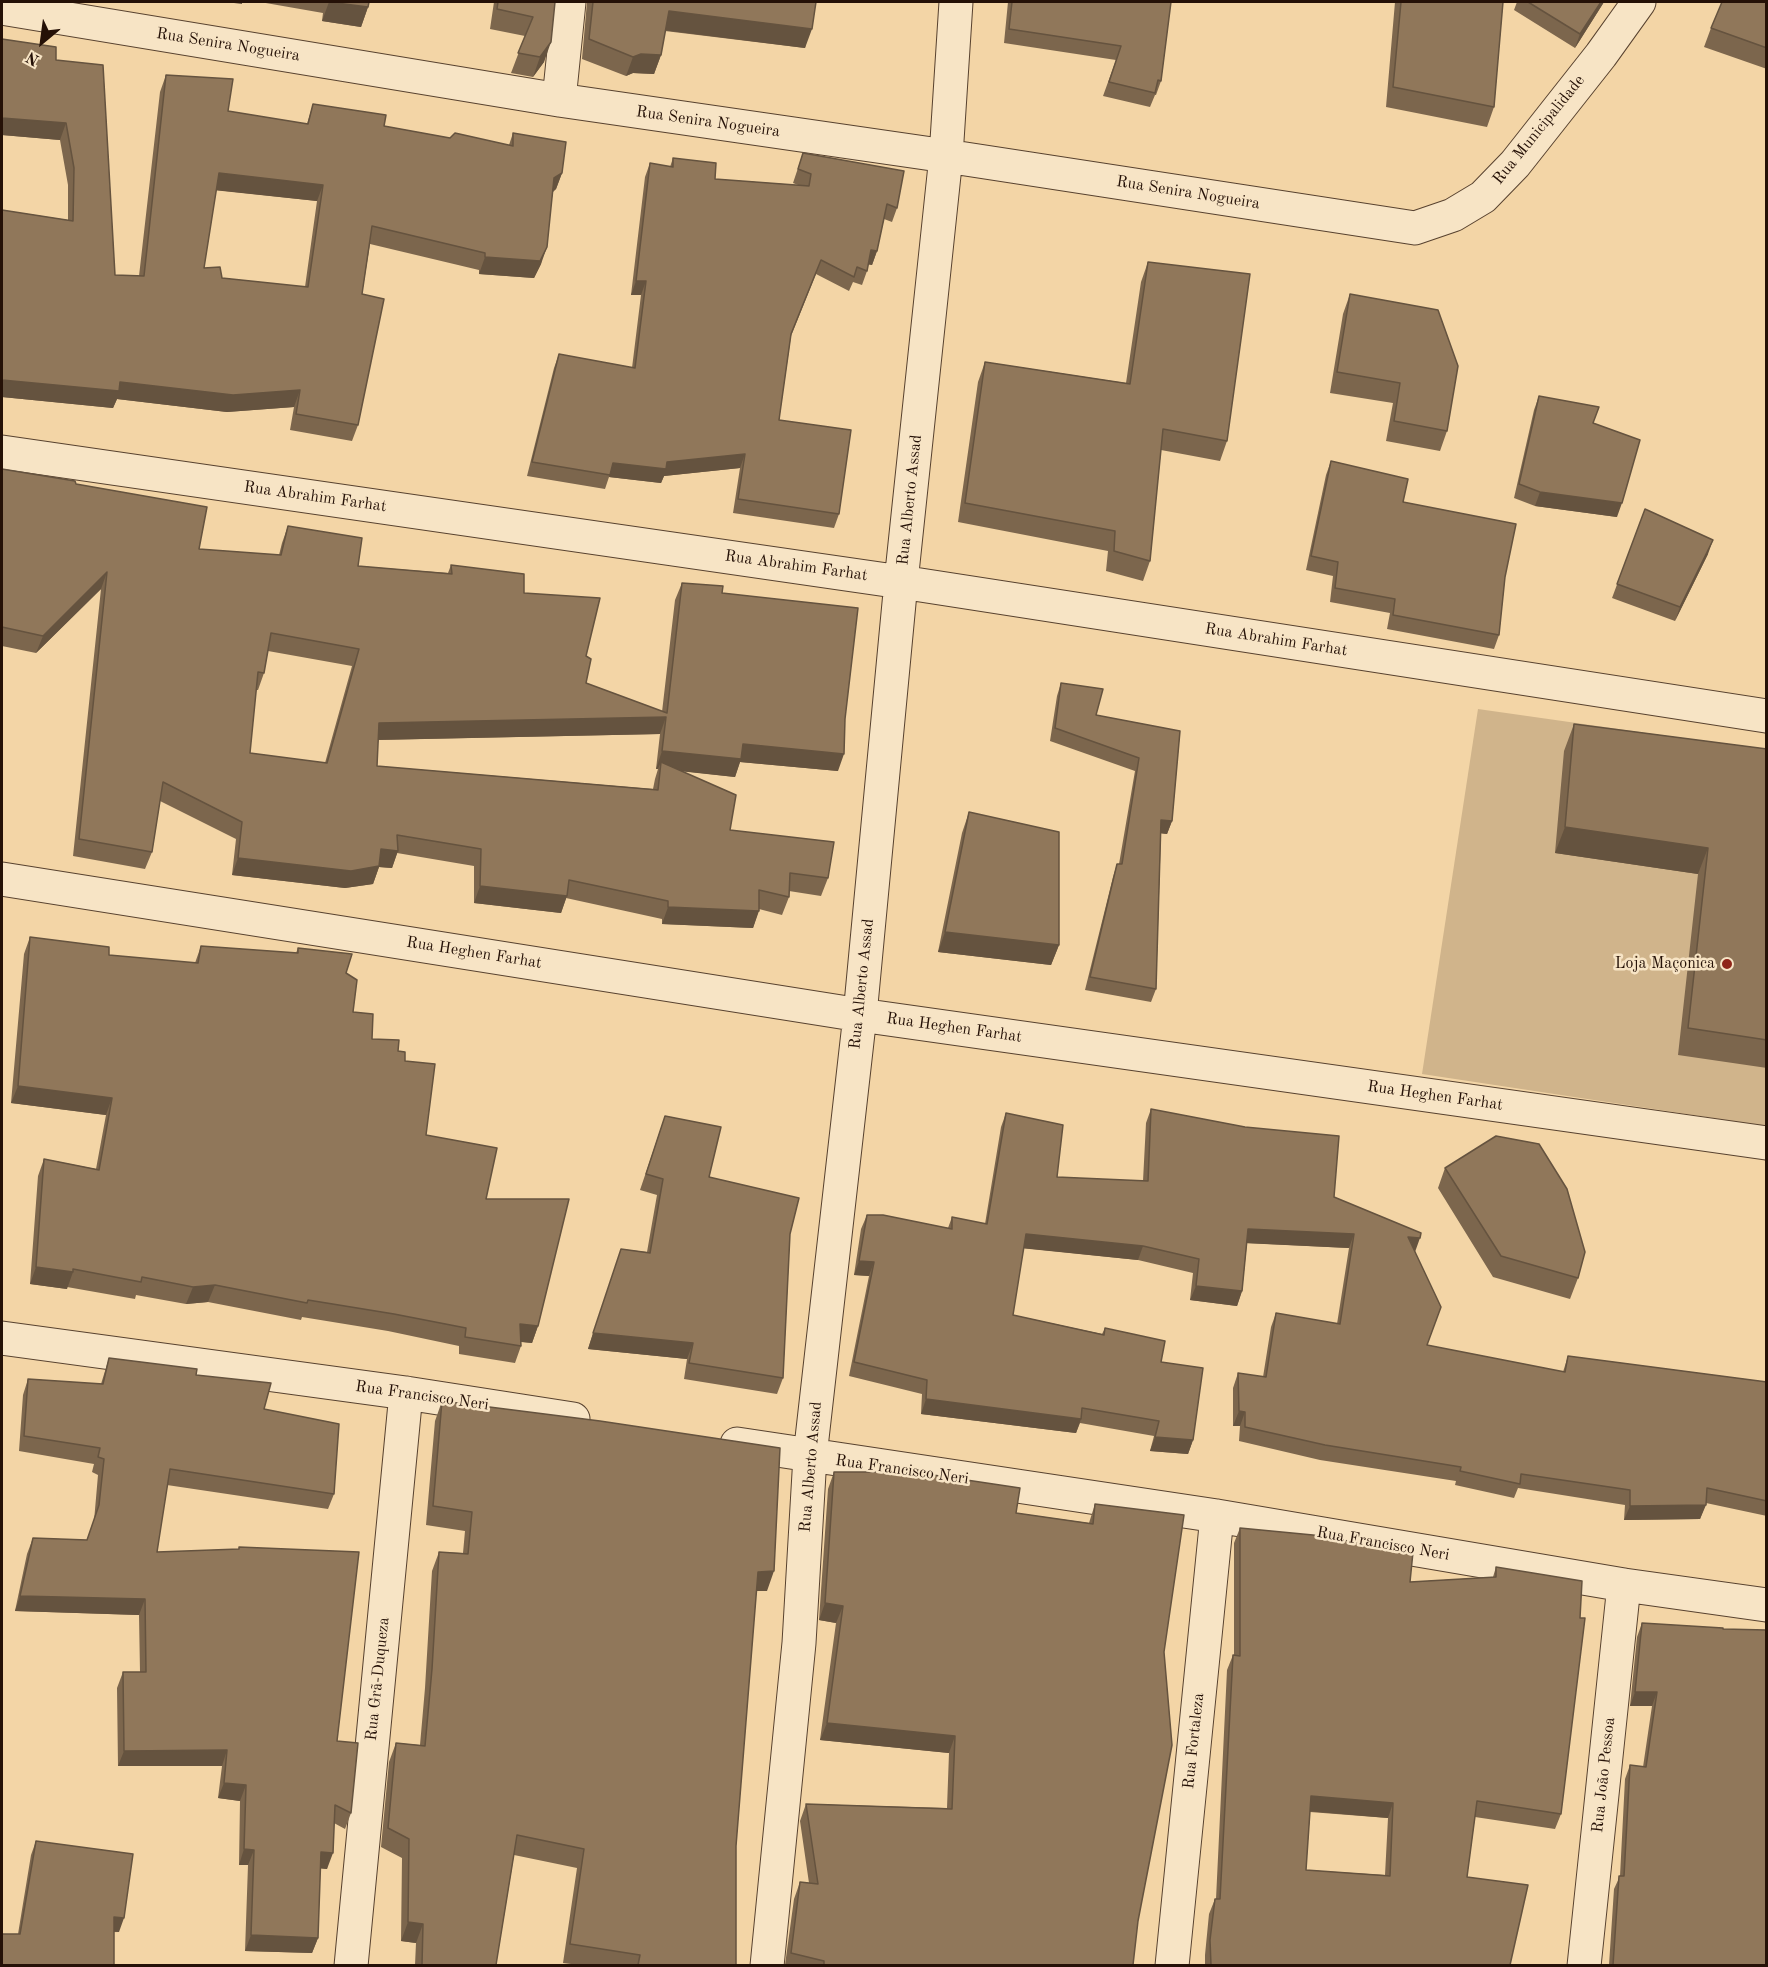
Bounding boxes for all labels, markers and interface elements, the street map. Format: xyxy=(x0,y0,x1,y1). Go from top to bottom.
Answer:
north arrow xyxy=(12,12,72,72)
street label: Rua Senira Nogueira xyxy=(155,24,301,66)
text: N xyxy=(24,48,43,68)
street label: Rua Municipalidade xyxy=(1489,71,1589,189)
street label: Rua Senira Nogueira xyxy=(635,102,781,142)
street label: Rua Senira Nogueira xyxy=(1115,172,1261,214)
street label: Rua Alberto Assad xyxy=(894,434,926,566)
street label: Rua Abrahim Farhat xyxy=(242,477,388,517)
street label: Rua Abrahim Farhat xyxy=(723,546,869,586)
street label: Rua Abrahim Farhat xyxy=(1203,619,1349,661)
street label: Rua Alberto Assad xyxy=(846,918,878,1050)
street label: Rua Heghen Farhat xyxy=(405,933,543,973)
place label: Loja Maçonica xyxy=(1615,954,1715,974)
marker: Loja Maçonica xyxy=(1720,957,1734,971)
street label: Rua Heghen Farhat xyxy=(885,1009,1023,1047)
street label: Rua Heghen Farhat xyxy=(1366,1077,1504,1115)
street label: Rua Francisco Neri xyxy=(354,1377,490,1415)
street label: Rua Alberto Assad xyxy=(796,1401,826,1533)
street label: Rua Francisco Neri xyxy=(834,1451,970,1489)
street label: Rua Francisco Neri xyxy=(1315,1523,1451,1565)
street label: Rua Grã-Duqueza xyxy=(362,1616,394,1742)
street label: Rua Fortaleza xyxy=(1179,1692,1209,1790)
street label: Rua João Pessoa xyxy=(1588,1716,1620,1834)

